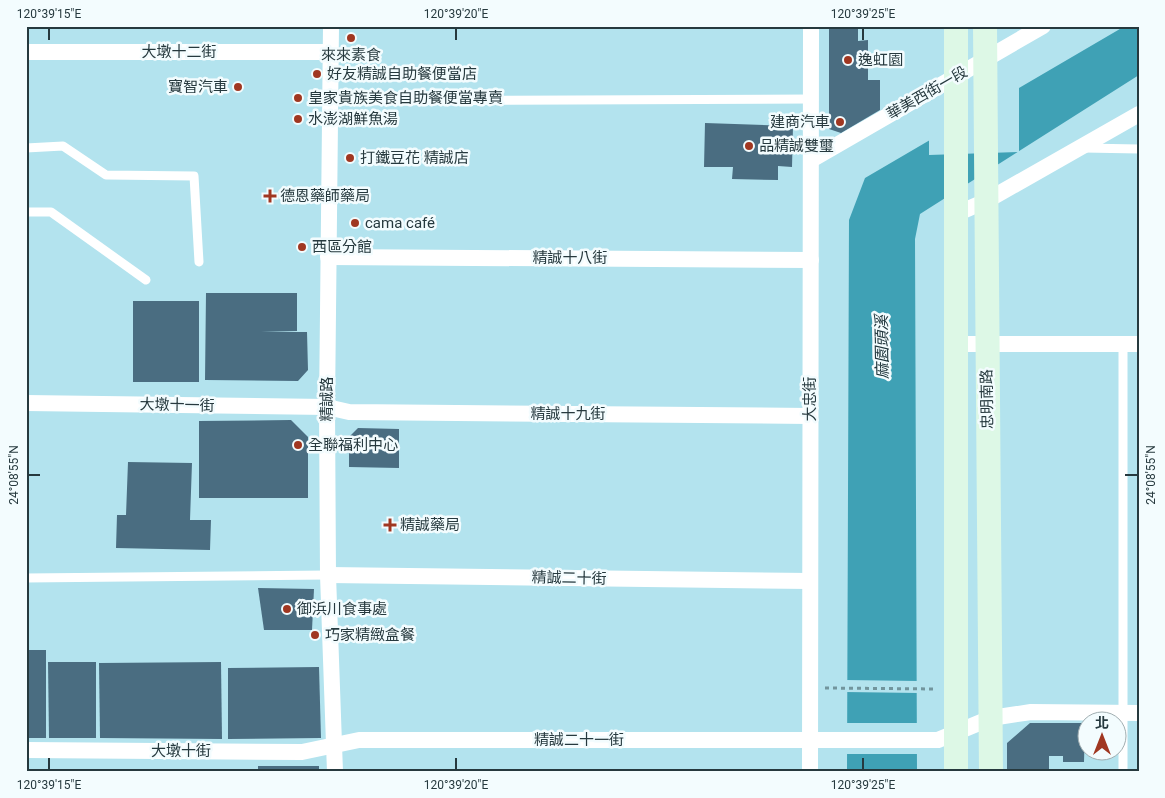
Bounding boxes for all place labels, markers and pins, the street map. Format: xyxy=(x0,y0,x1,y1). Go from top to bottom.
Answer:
marker: 來來素食 xyxy=(345,32,357,44)
place label: 來來素食 xyxy=(321,46,381,64)
place label: 逸虹園 xyxy=(858,51,903,69)
marker: 逸虹園 xyxy=(842,54,854,66)
place label: 好友精誠自助餐便當店 xyxy=(327,65,477,83)
marker: 好友精誠自助餐便當店 xyxy=(311,68,323,80)
place label: 寶智汽車 xyxy=(168,78,228,96)
marker: 寶智汽車 xyxy=(232,81,244,93)
place label: 皇家貴族美食自助餐便當專賣 xyxy=(308,89,503,107)
marker: 皇家貴族美食自助餐便當專賣 xyxy=(292,92,304,104)
place label: 水澎湖鮮魚湯 xyxy=(308,110,398,128)
marker: 水澎湖鮮魚湯 xyxy=(292,113,304,125)
place label: 建商汽車 xyxy=(770,113,830,131)
marker: 建商汽車 xyxy=(834,116,846,128)
place label: 品精誠雙璽 xyxy=(759,137,834,155)
marker: 品精誠雙璽 xyxy=(743,140,755,152)
place label: 打鐵豆花 精誠店 xyxy=(360,149,469,167)
marker: 打鐵豆花 精誠店 xyxy=(344,152,356,164)
place label: 德恩藥師藥局 xyxy=(280,187,370,205)
marker: 德恩藥師藥局 xyxy=(264,190,276,202)
place label: cama café xyxy=(365,214,435,232)
marker: cama café xyxy=(349,217,361,229)
place label: 西區分館 xyxy=(312,238,372,256)
marker: 西區分館 xyxy=(296,241,308,253)
place label: 全聯福利中心 xyxy=(308,436,398,454)
marker: 全聯福利中心 xyxy=(292,439,304,451)
place label: 精誠藥局 xyxy=(400,516,460,534)
marker: 精誠藥局 xyxy=(384,519,396,531)
place label: 御浜川食事處 xyxy=(297,600,387,618)
marker: 御浜川食事處 xyxy=(281,603,293,615)
place label: 巧家精緻盒餐 xyxy=(325,626,415,644)
marker: 巧家精緻盒餐 xyxy=(309,629,321,641)

